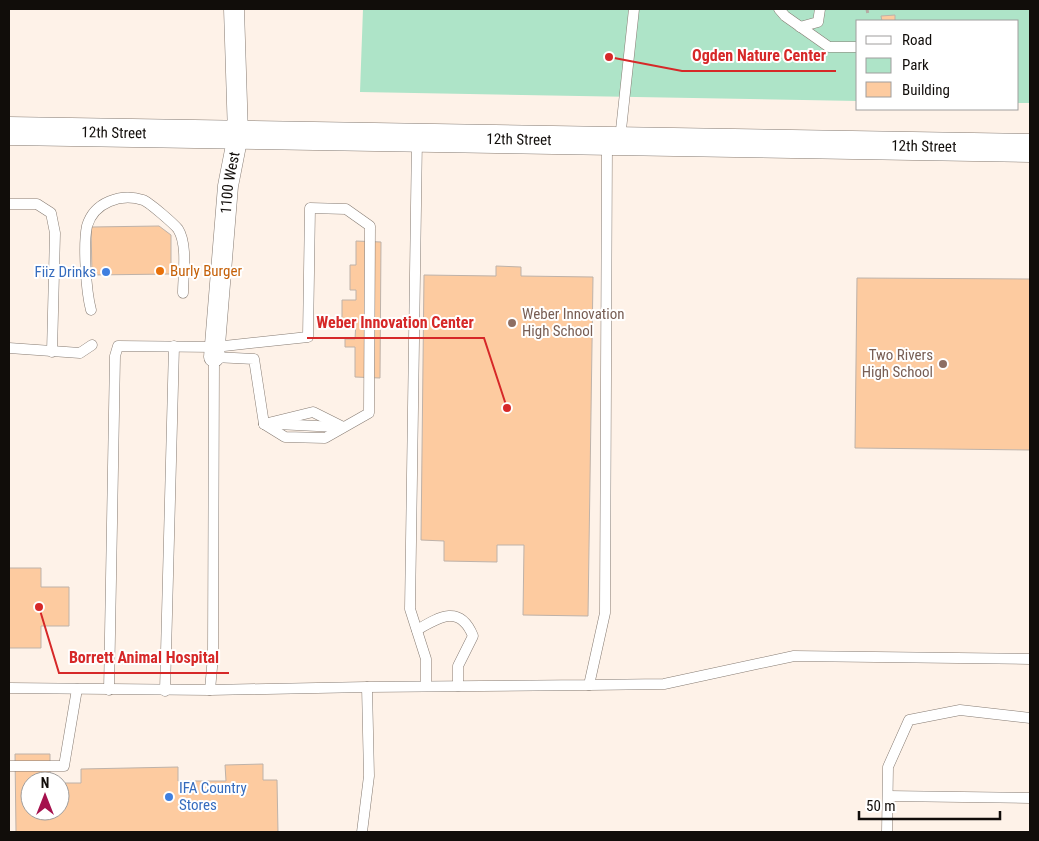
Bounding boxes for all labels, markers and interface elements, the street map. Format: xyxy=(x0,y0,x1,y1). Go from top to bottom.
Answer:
legend xyxy=(856,20,1019,110)
text: Road xyxy=(902,31,932,49)
callout: Ogden Nature Center xyxy=(682,40,836,71)
text: Ogden Nature Center xyxy=(692,46,826,65)
text: Park xyxy=(902,56,929,74)
text: Building xyxy=(902,81,950,99)
street label: 12th Street xyxy=(81,123,147,142)
street label: 12th Street xyxy=(486,130,552,149)
street label: 12th Street xyxy=(891,137,957,156)
street label: 1100 West xyxy=(217,150,244,215)
place label: Burly Burger xyxy=(170,262,242,280)
place label: Fiiz Drinks xyxy=(34,263,96,281)
marker: Burly Burger xyxy=(154,265,166,277)
marker: Fiiz Drinks xyxy=(100,266,112,278)
place label: Weber Innovation High School xyxy=(522,305,625,340)
callout: Weber Innovation Center xyxy=(307,307,484,338)
text: Weber Innovation Center xyxy=(316,313,474,332)
marker: Weber Innovation High School xyxy=(506,317,518,329)
place label: Two Rivers High School xyxy=(862,346,933,381)
marker: Two Rivers High School xyxy=(937,358,949,370)
callout: Borrett Animal Hospital xyxy=(59,642,229,673)
text: Borrett Animal Hospital xyxy=(69,648,219,667)
north arrow xyxy=(20,771,70,821)
text: N xyxy=(41,775,49,791)
place label: IFA Country Stores xyxy=(179,779,247,814)
scale bar xyxy=(859,788,1000,820)
marker: IFA Country Stores xyxy=(163,791,175,803)
text: 50 m xyxy=(866,797,896,815)

